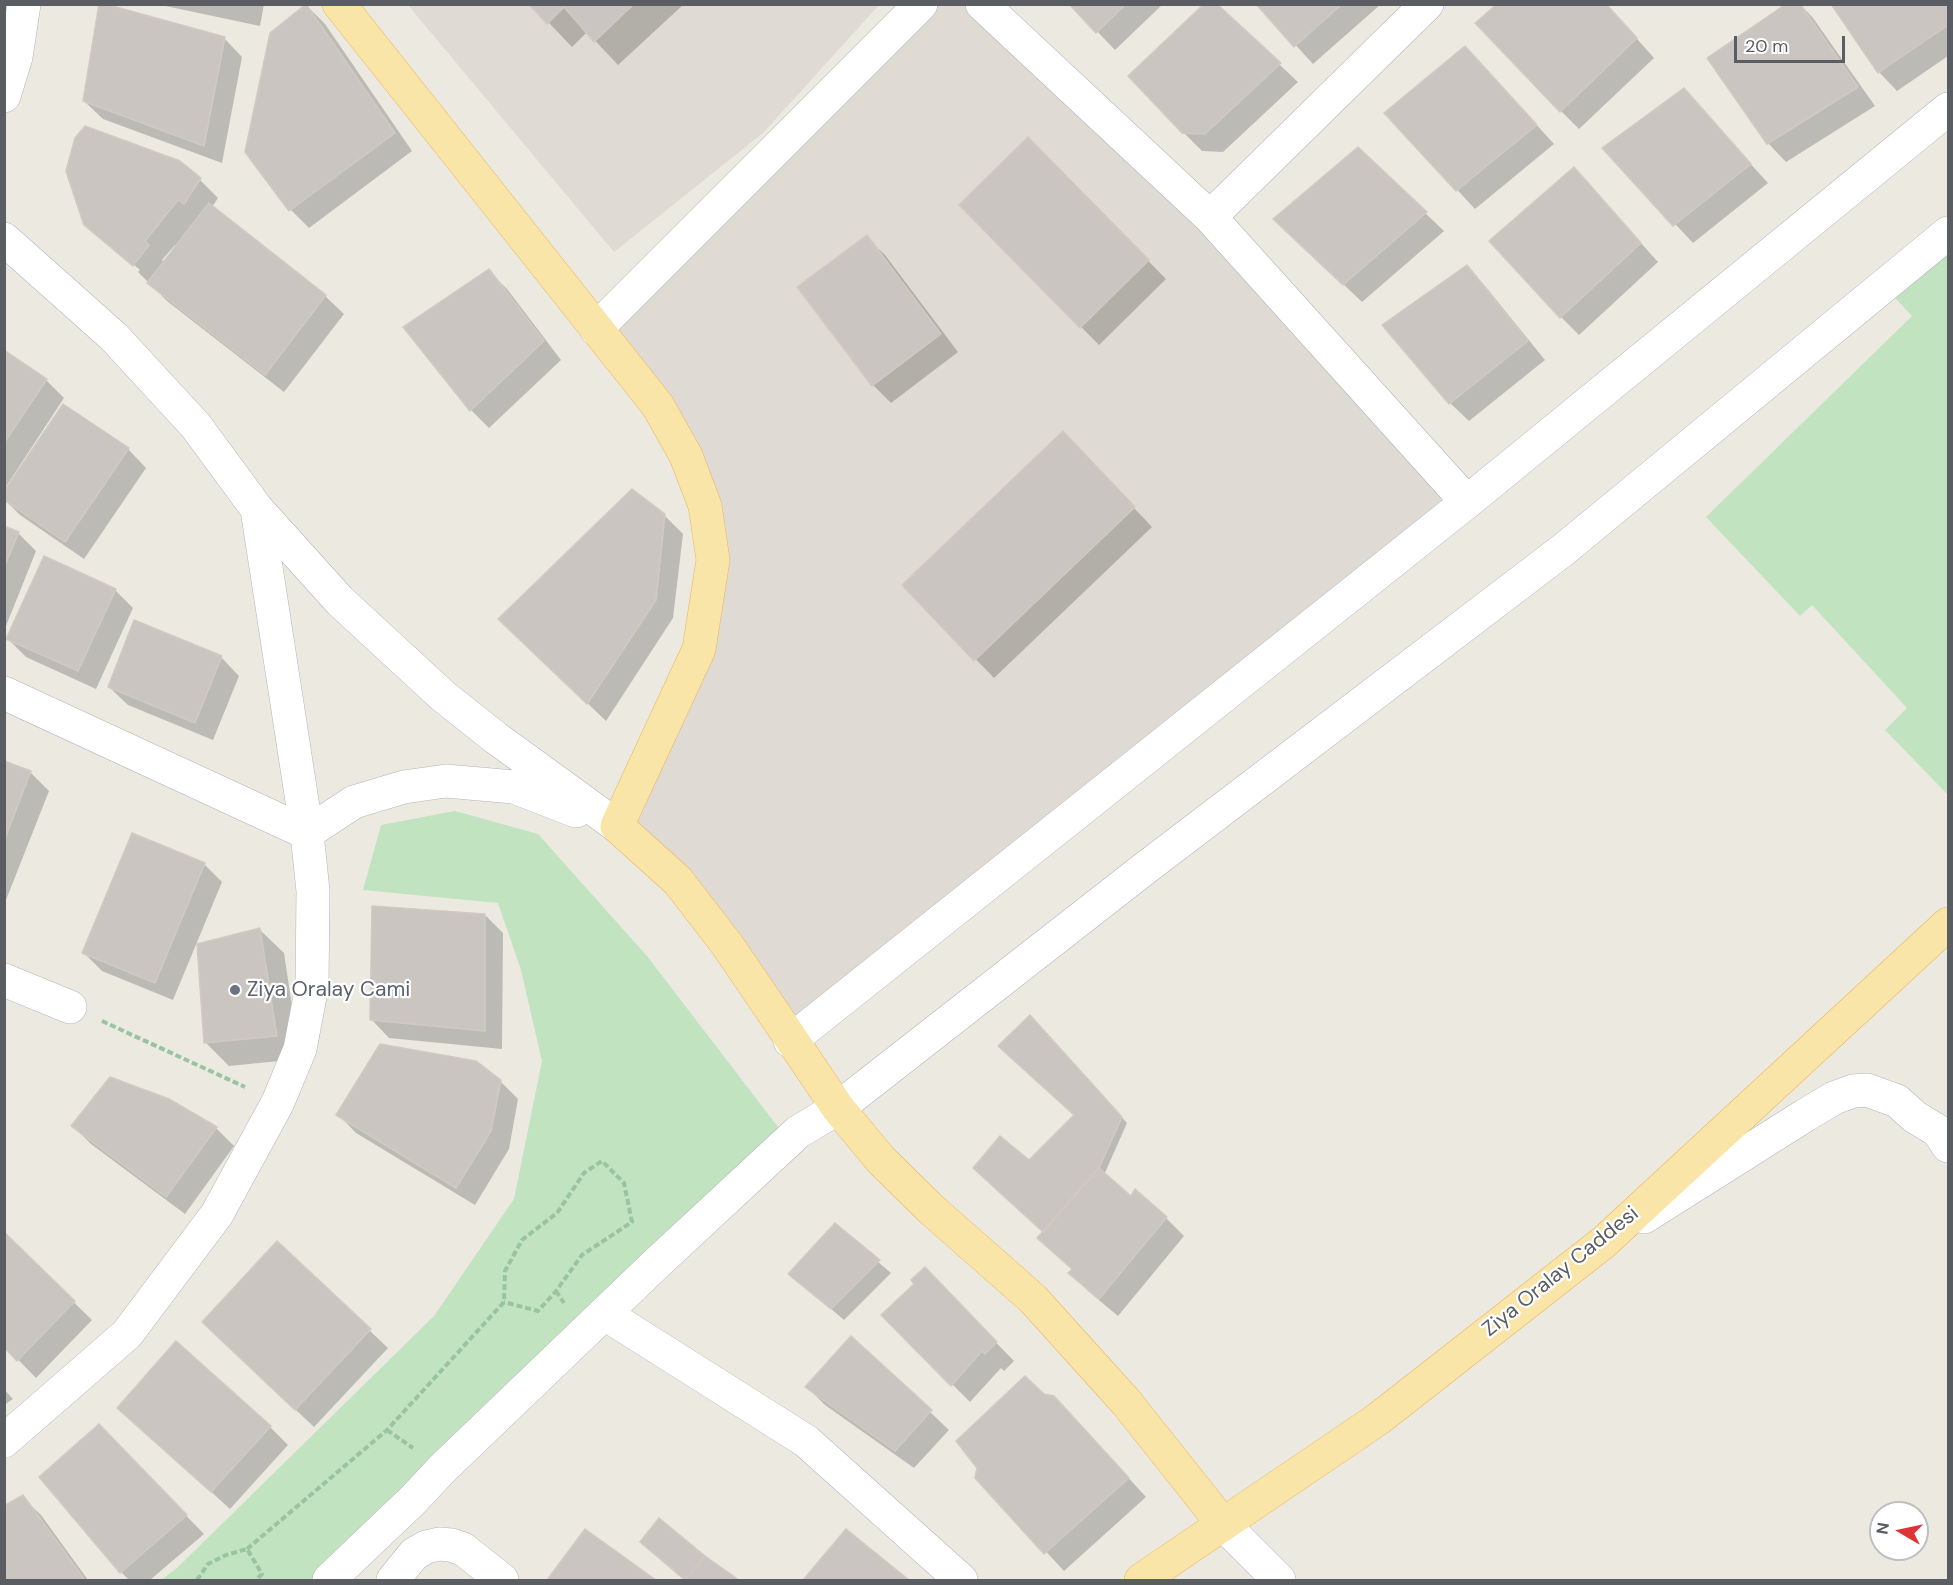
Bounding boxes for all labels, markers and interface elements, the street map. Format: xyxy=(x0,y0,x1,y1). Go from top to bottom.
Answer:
scale bar xyxy=(1737,24,1848,62)
text: 20 m xyxy=(1745,34,1788,58)
place label: Ziya Oralay Cami xyxy=(247,977,410,1003)
marker: Ziya Oralay Cami xyxy=(228,983,242,997)
street label: Ziya Oralay Caddesi xyxy=(1478,1201,1644,1343)
north arrow xyxy=(1869,1501,1929,1561)
text: N xyxy=(1871,1521,1894,1536)

